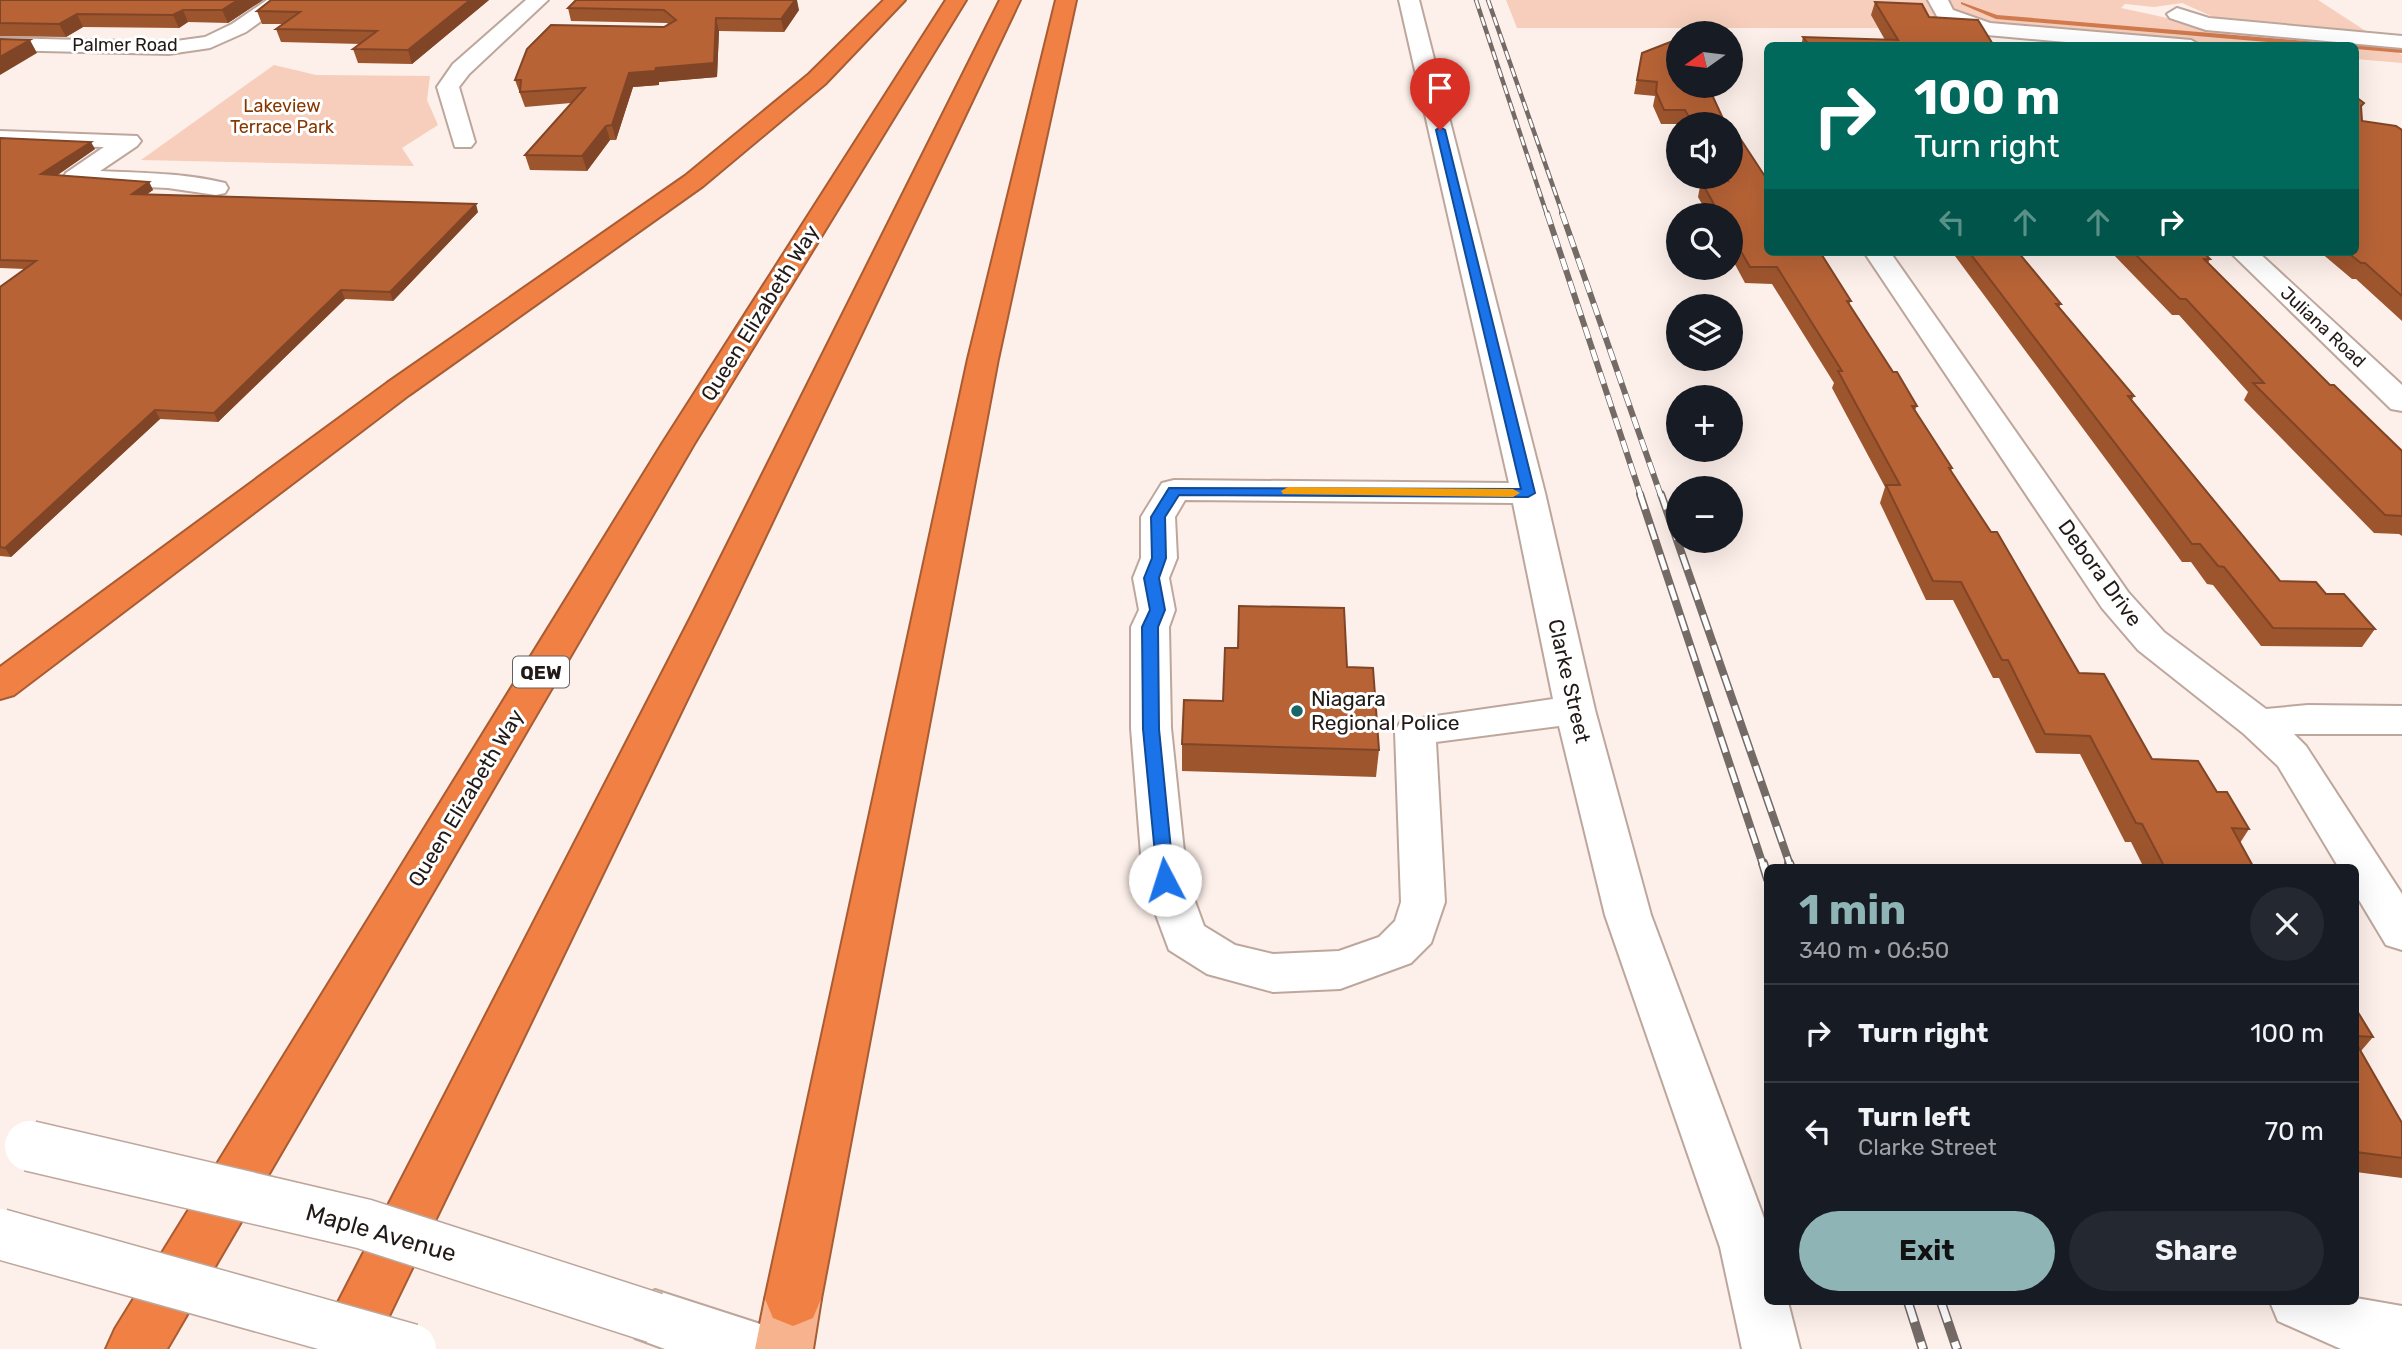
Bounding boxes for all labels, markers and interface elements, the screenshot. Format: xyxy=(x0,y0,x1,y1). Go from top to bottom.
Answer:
north arrow xyxy=(1666,21,1743,98)
map controls xyxy=(1666,21,1743,553)
street label: Palmer Road xyxy=(72,34,178,56)
pin xyxy=(1410,58,1470,130)
text: 100 m xyxy=(1914,68,2060,126)
icon: arrive xyxy=(1421,69,1459,107)
icon: right xyxy=(1799,70,1890,161)
park label: Lakeview Terrace Park xyxy=(230,95,335,138)
button: sound xyxy=(1666,112,1743,189)
text: Turn right xyxy=(1914,127,2059,165)
button: search xyxy=(1666,203,1743,280)
icon: left xyxy=(1933,203,1971,241)
icon: ahead xyxy=(2006,203,2044,241)
icon: ahead xyxy=(2079,203,2117,241)
icon: right xyxy=(2152,203,2190,241)
street label: Queen Elizabeth Way xyxy=(695,220,824,405)
street label: Juliana Road xyxy=(2276,282,2370,372)
button: layers xyxy=(1666,294,1743,371)
button: + xyxy=(1666,385,1743,462)
button: − xyxy=(1666,476,1743,553)
street label: Debora Drive xyxy=(2053,514,2148,631)
street label: Clarke Street xyxy=(1543,616,1596,745)
road number: QEW xyxy=(513,656,569,688)
place label: Niagara Regional Police xyxy=(1311,686,1460,735)
marker: Niagara Regional Police xyxy=(1289,703,1305,719)
street label: Queen Elizabeth Way xyxy=(403,704,529,891)
position arrow xyxy=(1128,843,1202,917)
text: 1 min xyxy=(1799,885,1906,935)
button: close xyxy=(2250,887,2324,961)
text: 340 m · 06:50 xyxy=(1799,936,1949,964)
icon: right xyxy=(1799,1014,1837,1052)
text: Turn right xyxy=(1858,1018,1988,1049)
text: 100 m xyxy=(2250,1018,2324,1049)
text: Turn left xyxy=(1858,1102,1970,1133)
icon: left xyxy=(1799,1112,1837,1150)
text: 70 m xyxy=(2265,1116,2324,1147)
text: Clarke Street xyxy=(1858,1133,1997,1161)
street label: Maple Avenue xyxy=(303,1198,459,1268)
button: Exit xyxy=(1799,1211,2055,1291)
button: Share xyxy=(2069,1211,2324,1291)

